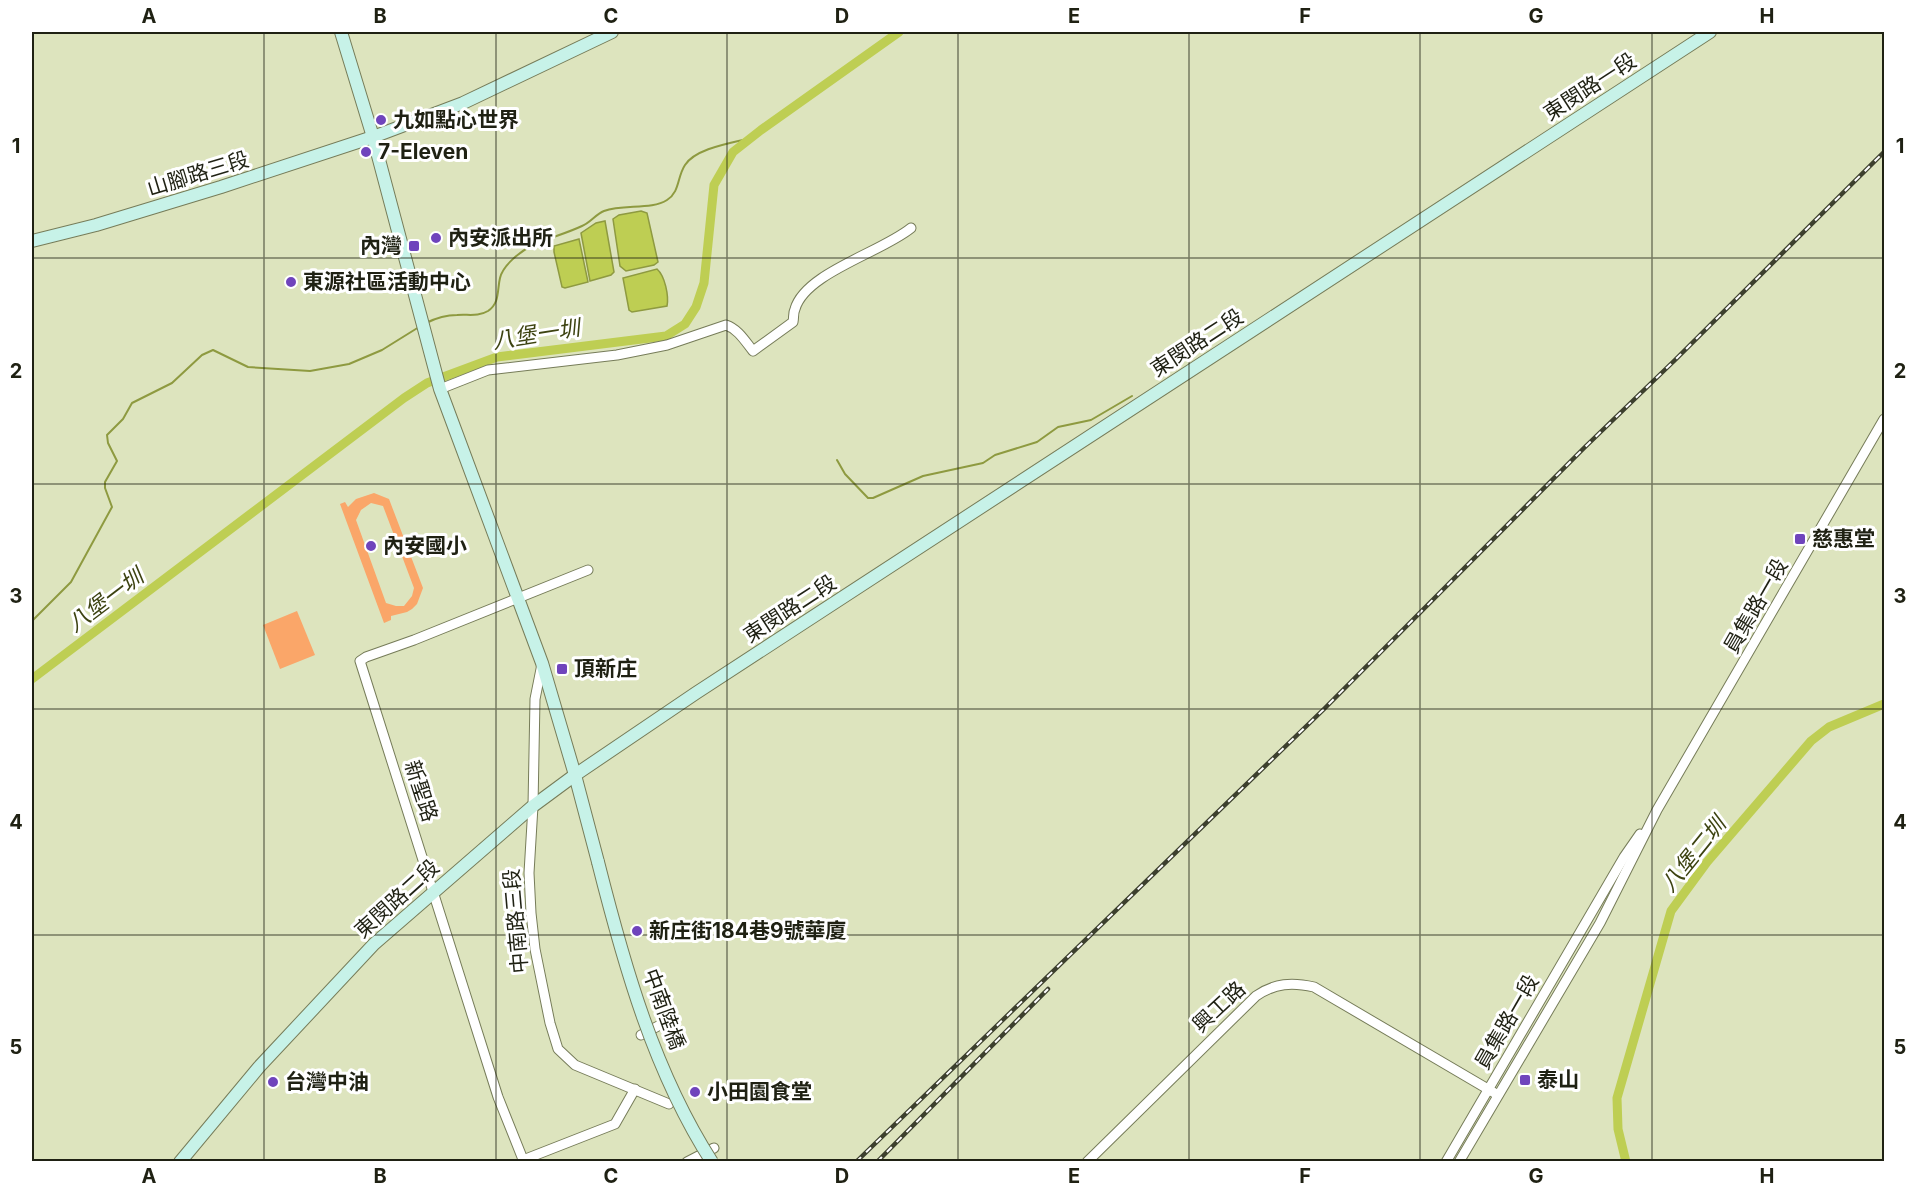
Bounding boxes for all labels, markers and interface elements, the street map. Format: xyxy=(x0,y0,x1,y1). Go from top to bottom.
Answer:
text: A xyxy=(142,4,157,28)
text: B xyxy=(373,4,387,28)
text: C xyxy=(604,4,618,28)
text: D xyxy=(835,4,849,28)
text: E xyxy=(1068,4,1080,28)
text: F xyxy=(1299,4,1311,28)
text: G xyxy=(1528,4,1544,28)
text: H xyxy=(1760,4,1774,28)
street label: 東閔路一段 xyxy=(1539,48,1641,126)
place label: 九如點心世界 xyxy=(393,107,519,132)
marker: 九如點心世界 xyxy=(374,113,388,127)
text: 1 xyxy=(12,134,20,158)
text: 1 xyxy=(1896,134,1904,158)
place label: 7-Eleven xyxy=(378,139,468,164)
marker: 7-Eleven xyxy=(359,145,373,159)
street label: 山腳路三段 xyxy=(144,146,252,201)
place label: 內安派出所 xyxy=(448,225,553,250)
marker: 內安派出所 xyxy=(429,231,443,245)
place label: 內灣 xyxy=(360,233,402,258)
marker: 內灣 xyxy=(407,239,421,253)
place label: 東源社區活動中心 xyxy=(303,269,471,294)
marker: 東源社區活動中心 xyxy=(284,275,298,289)
street label: 東閔路二段 xyxy=(1146,304,1248,382)
water label: 八堡一圳 xyxy=(491,314,584,354)
text: 2 xyxy=(10,359,22,383)
text: 2 xyxy=(1894,359,1906,383)
place label: 慈惠堂 xyxy=(1812,526,1875,551)
marker: 慈惠堂 xyxy=(1793,532,1807,546)
place label: 內安國小 xyxy=(383,533,467,558)
marker: 內安國小 xyxy=(364,539,378,553)
street label: 員集路一段 xyxy=(1718,554,1793,657)
water label: 八堡一圳 xyxy=(62,561,150,637)
street label: 東閔路二段 xyxy=(739,570,841,648)
text: 3 xyxy=(10,584,22,608)
text: 3 xyxy=(1894,584,1906,608)
place label: 頂新庄 xyxy=(574,656,637,681)
marker: 頂新庄 xyxy=(555,662,569,676)
street label: 新聖路 xyxy=(400,757,443,825)
water label: 八堡二圳 xyxy=(1655,809,1733,896)
text: 4 xyxy=(9,810,23,834)
text: 4 xyxy=(1893,810,1907,834)
street label: 東閔路二段 xyxy=(349,854,444,943)
street label: 中南路三段 xyxy=(498,868,533,974)
place label: 新庄街184巷9號華廈 xyxy=(649,918,847,943)
marker: 新庄街184巷9號華廈 xyxy=(630,924,644,938)
street label: 中南陸橋 xyxy=(638,965,691,1053)
street label: 員集路一段 xyxy=(1469,970,1544,1073)
street label: 興工路 xyxy=(1187,976,1250,1037)
text: 5 xyxy=(10,1035,22,1059)
text: 5 xyxy=(1894,1035,1906,1059)
place label: 泰山 xyxy=(1537,1067,1579,1092)
place label: 台灣中油 xyxy=(285,1069,369,1094)
marker: 泰山 xyxy=(1518,1073,1532,1087)
marker: 台灣中油 xyxy=(266,1075,280,1089)
place label: 小田園食堂 xyxy=(707,1079,812,1104)
marker: 小田園食堂 xyxy=(688,1085,702,1099)
text: A xyxy=(142,1164,157,1188)
text: B xyxy=(373,1164,387,1188)
text: C xyxy=(604,1164,618,1188)
text: D xyxy=(835,1164,849,1188)
text: E xyxy=(1068,1164,1080,1188)
text: F xyxy=(1299,1164,1311,1188)
text: G xyxy=(1528,1164,1544,1188)
text: H xyxy=(1760,1164,1774,1188)

